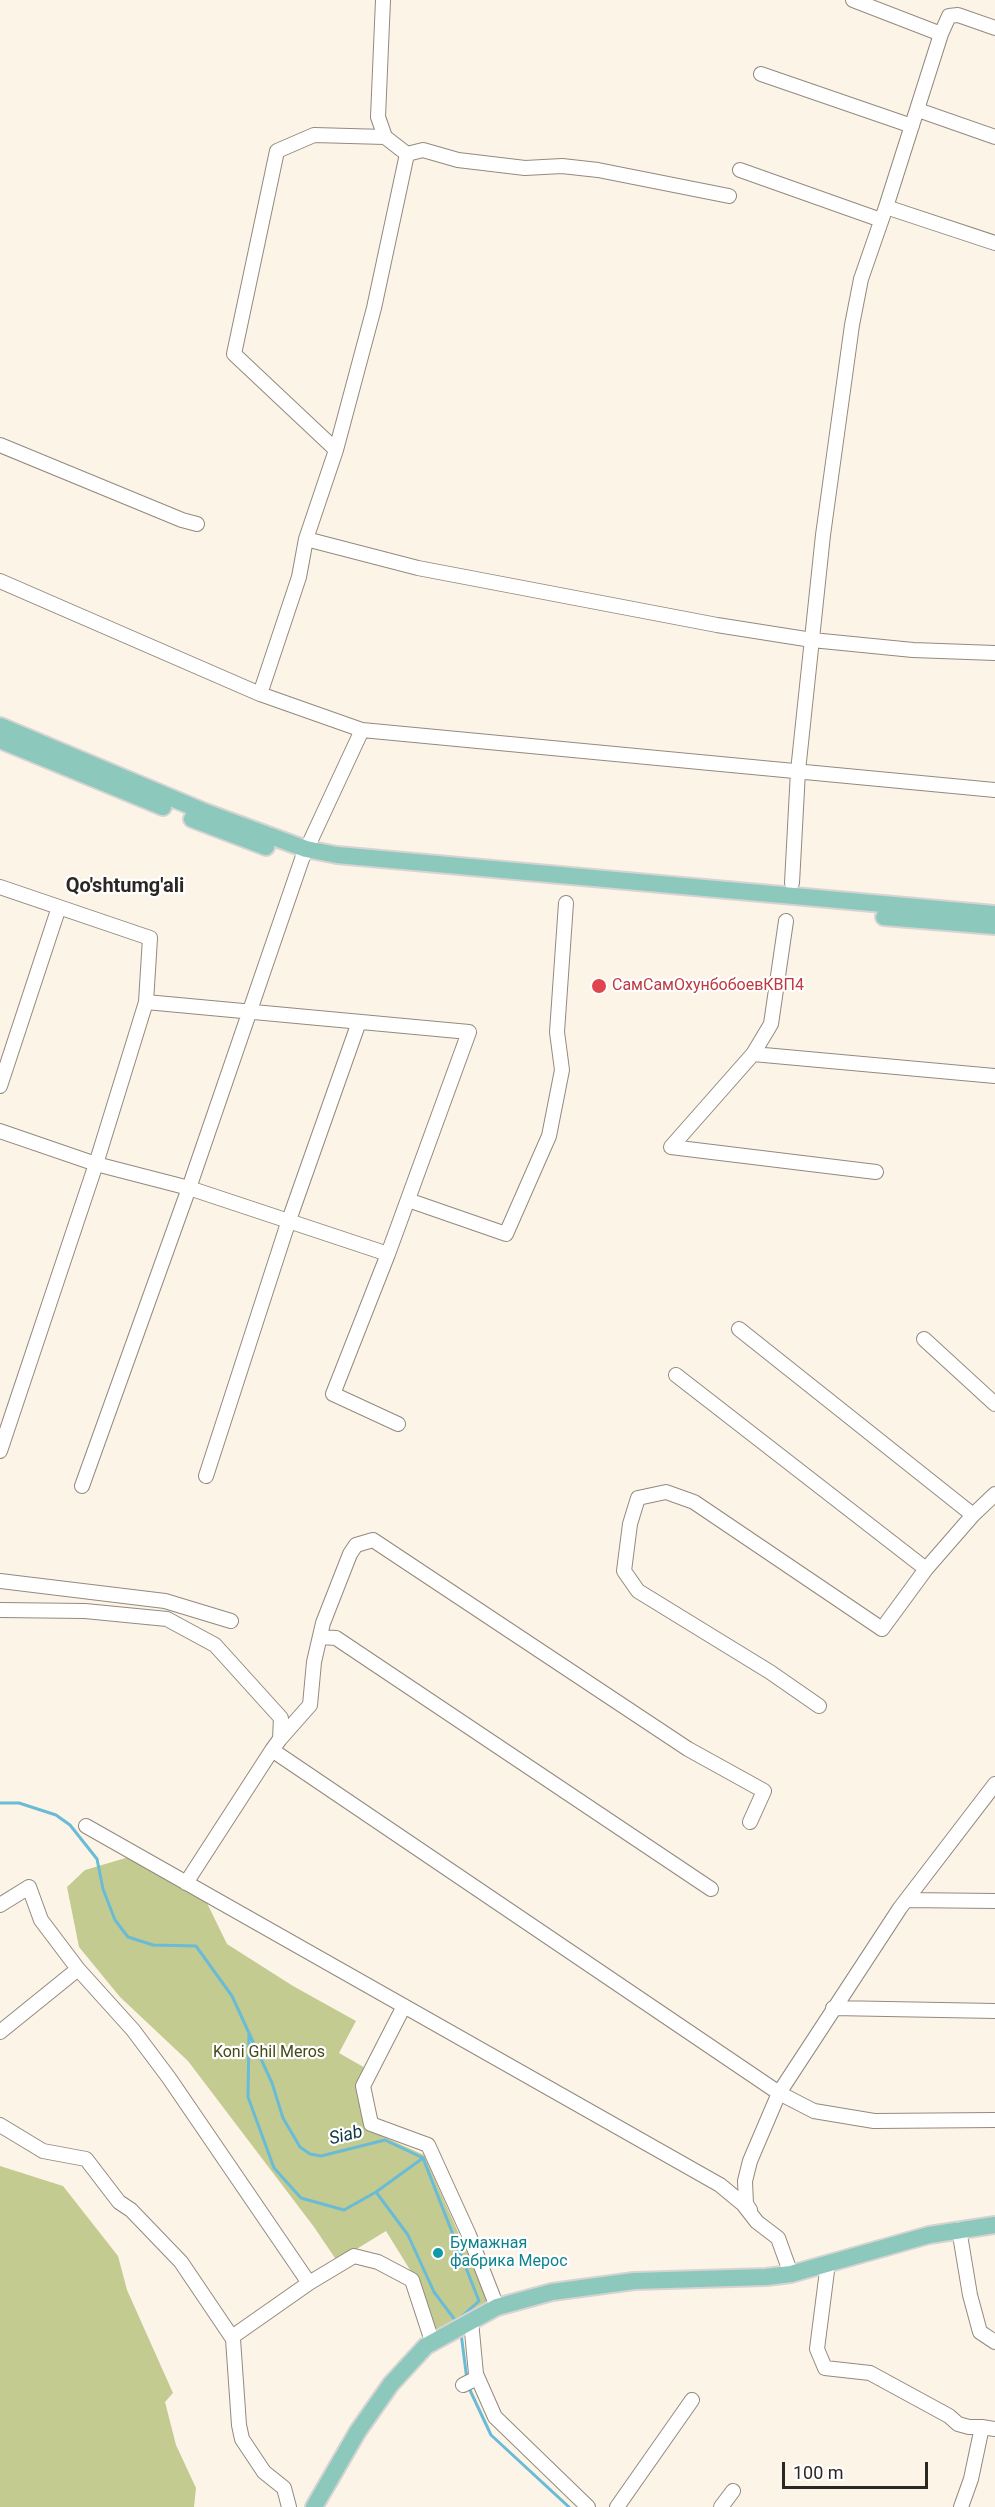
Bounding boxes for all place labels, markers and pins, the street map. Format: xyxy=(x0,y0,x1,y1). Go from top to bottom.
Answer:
place label: СамСамОхунбобоевКВП4 xyxy=(612,976,804,996)
marker: СамСамОхунбобоевКВП4 xyxy=(590,977,608,995)
place label: Бумажная фабрика Мерос xyxy=(450,2234,568,2272)
marker: Бумажная фабрика Мерос xyxy=(431,2246,445,2260)

